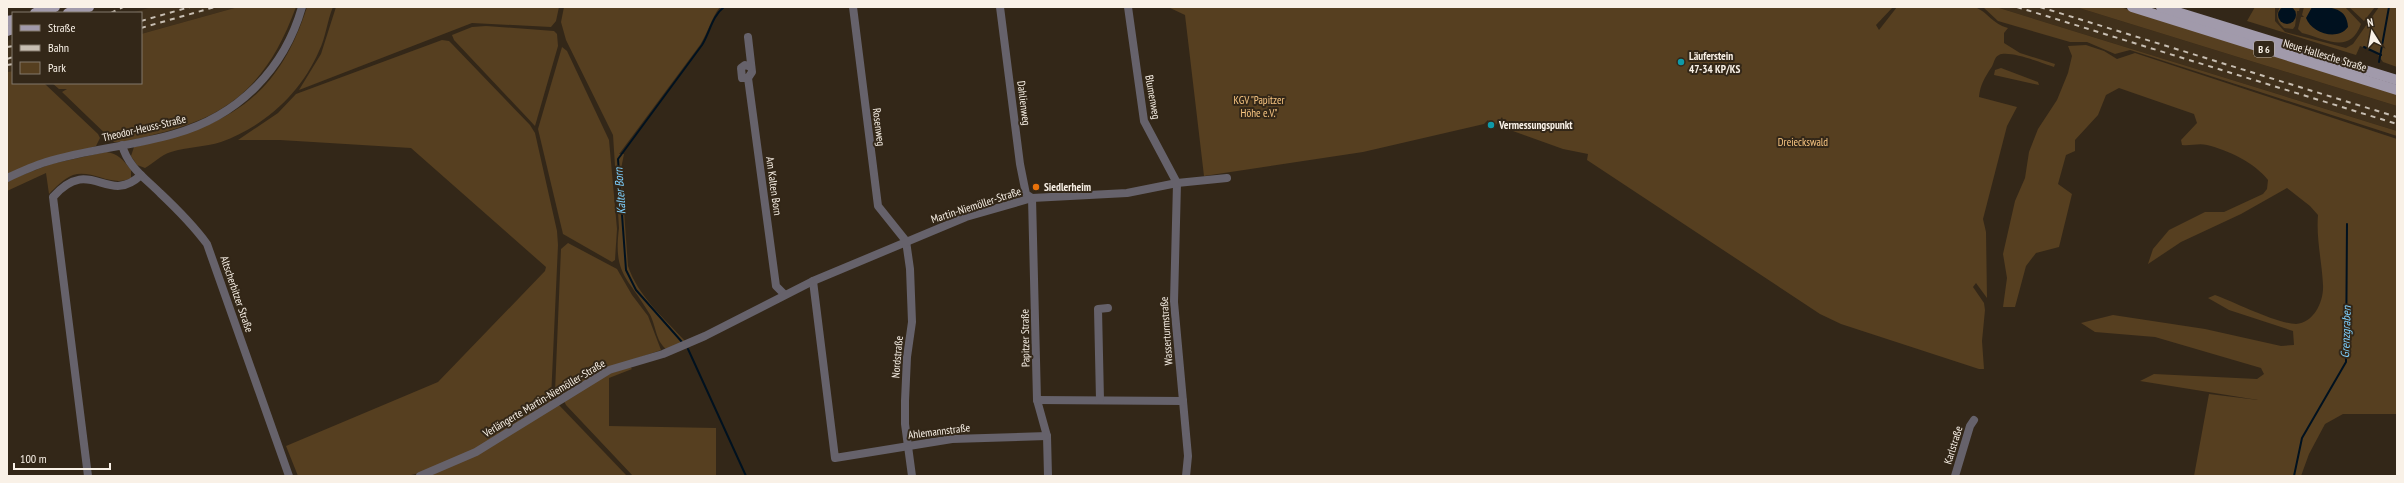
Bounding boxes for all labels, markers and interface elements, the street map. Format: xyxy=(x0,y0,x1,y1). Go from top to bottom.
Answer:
legend xyxy=(12,12,142,84)
north arrow xyxy=(2352,12,2392,52)
text: N xyxy=(2366,15,2374,30)
text: Straße xyxy=(48,20,75,35)
street label: Neue Hallesche Straße xyxy=(2282,36,2369,74)
text: Bahn xyxy=(48,40,69,55)
road number: B 6 xyxy=(2254,41,2274,57)
place label: Läuferstein 47-34 KP/KS xyxy=(1689,49,1740,76)
marker: Läuferstein 47-34 KP/KS xyxy=(1676,57,1686,67)
text: Park xyxy=(48,60,66,75)
street label: Blumenweg xyxy=(1142,74,1164,120)
street label: Dahlienweg xyxy=(1014,80,1034,126)
park label: KGV "Papitzer Höhe e.V." xyxy=(1234,93,1284,120)
street label: Rosenweg xyxy=(870,107,888,147)
street label: Theodor-Heuss-Straße xyxy=(101,111,188,144)
place label: Vermessungspunkt xyxy=(1498,118,1573,132)
marker: Vermessungspunkt xyxy=(1486,120,1496,130)
park label: Dreieckswald xyxy=(1778,135,1828,149)
street label: Am Kalten Born xyxy=(763,156,785,216)
water label: Kalter Born xyxy=(610,167,629,215)
place label: Siedlerheim xyxy=(1044,180,1091,194)
marker: Siedlerheim xyxy=(1031,182,1041,192)
street label: Martin-Niemöller-Straße xyxy=(929,184,1023,226)
street label: Altscherbitzer Straße xyxy=(217,254,257,334)
street label: Wasserturmstraße xyxy=(1157,296,1175,366)
water label: Grenzgraben xyxy=(2337,305,2354,358)
street label: Papitzer Straße xyxy=(1017,308,1033,367)
street label: Nordstraße xyxy=(888,335,906,379)
street label: Verlängerte Martin-Niemöller-Straße xyxy=(479,356,608,441)
street label: Ahlemannstraße xyxy=(907,420,971,442)
street label: Karlstraße xyxy=(1941,424,1966,466)
scale bar xyxy=(14,445,110,471)
text: 100 m xyxy=(20,451,47,466)

